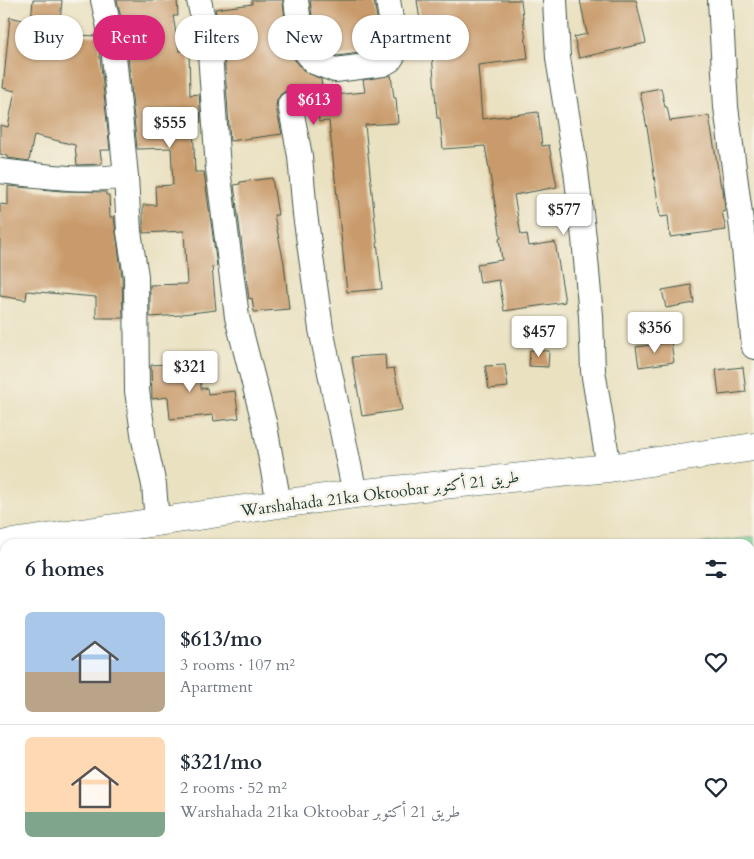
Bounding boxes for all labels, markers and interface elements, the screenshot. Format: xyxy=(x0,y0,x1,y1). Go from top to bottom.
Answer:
chip: Buy xyxy=(15,15,83,60)
chip: Rent xyxy=(93,15,165,60)
chip: Filters xyxy=(175,15,258,60)
chip: New xyxy=(268,15,342,60)
chip: Apartment xyxy=(352,15,469,60)
pin: $613 xyxy=(284,84,344,126)
text: $613 xyxy=(298,89,330,111)
pin: $555 xyxy=(140,106,200,149)
text: $555 xyxy=(154,112,186,134)
pin: $577 xyxy=(534,194,594,236)
text: $577 xyxy=(548,199,580,221)
pin: $356 xyxy=(625,312,685,354)
pin: $457 xyxy=(509,316,569,358)
text: $356 xyxy=(639,317,671,339)
text: $457 xyxy=(523,321,555,343)
pin: $321 xyxy=(160,350,220,393)
text: $321 xyxy=(174,356,206,378)
street label: Warshahada 21ka Oktoobar طريق 21 أكتوبر xyxy=(238,465,520,522)
text: 6 homes xyxy=(25,555,104,584)
icon: filters xyxy=(702,555,730,583)
text: $613/mo xyxy=(180,625,262,654)
icon: home xyxy=(65,632,125,692)
icon: heart xyxy=(702,648,730,676)
text: 3 rooms · 107 m² xyxy=(180,654,295,676)
text: Apartment xyxy=(180,676,253,698)
text: $321/mo xyxy=(180,748,262,777)
icon: home xyxy=(65,757,125,817)
icon: heart xyxy=(702,773,730,801)
text: 2 rooms · 52 m² xyxy=(180,777,287,799)
text: Warshahada 21ka Oktoobar طريق 21 أكتوبر xyxy=(180,801,460,823)

